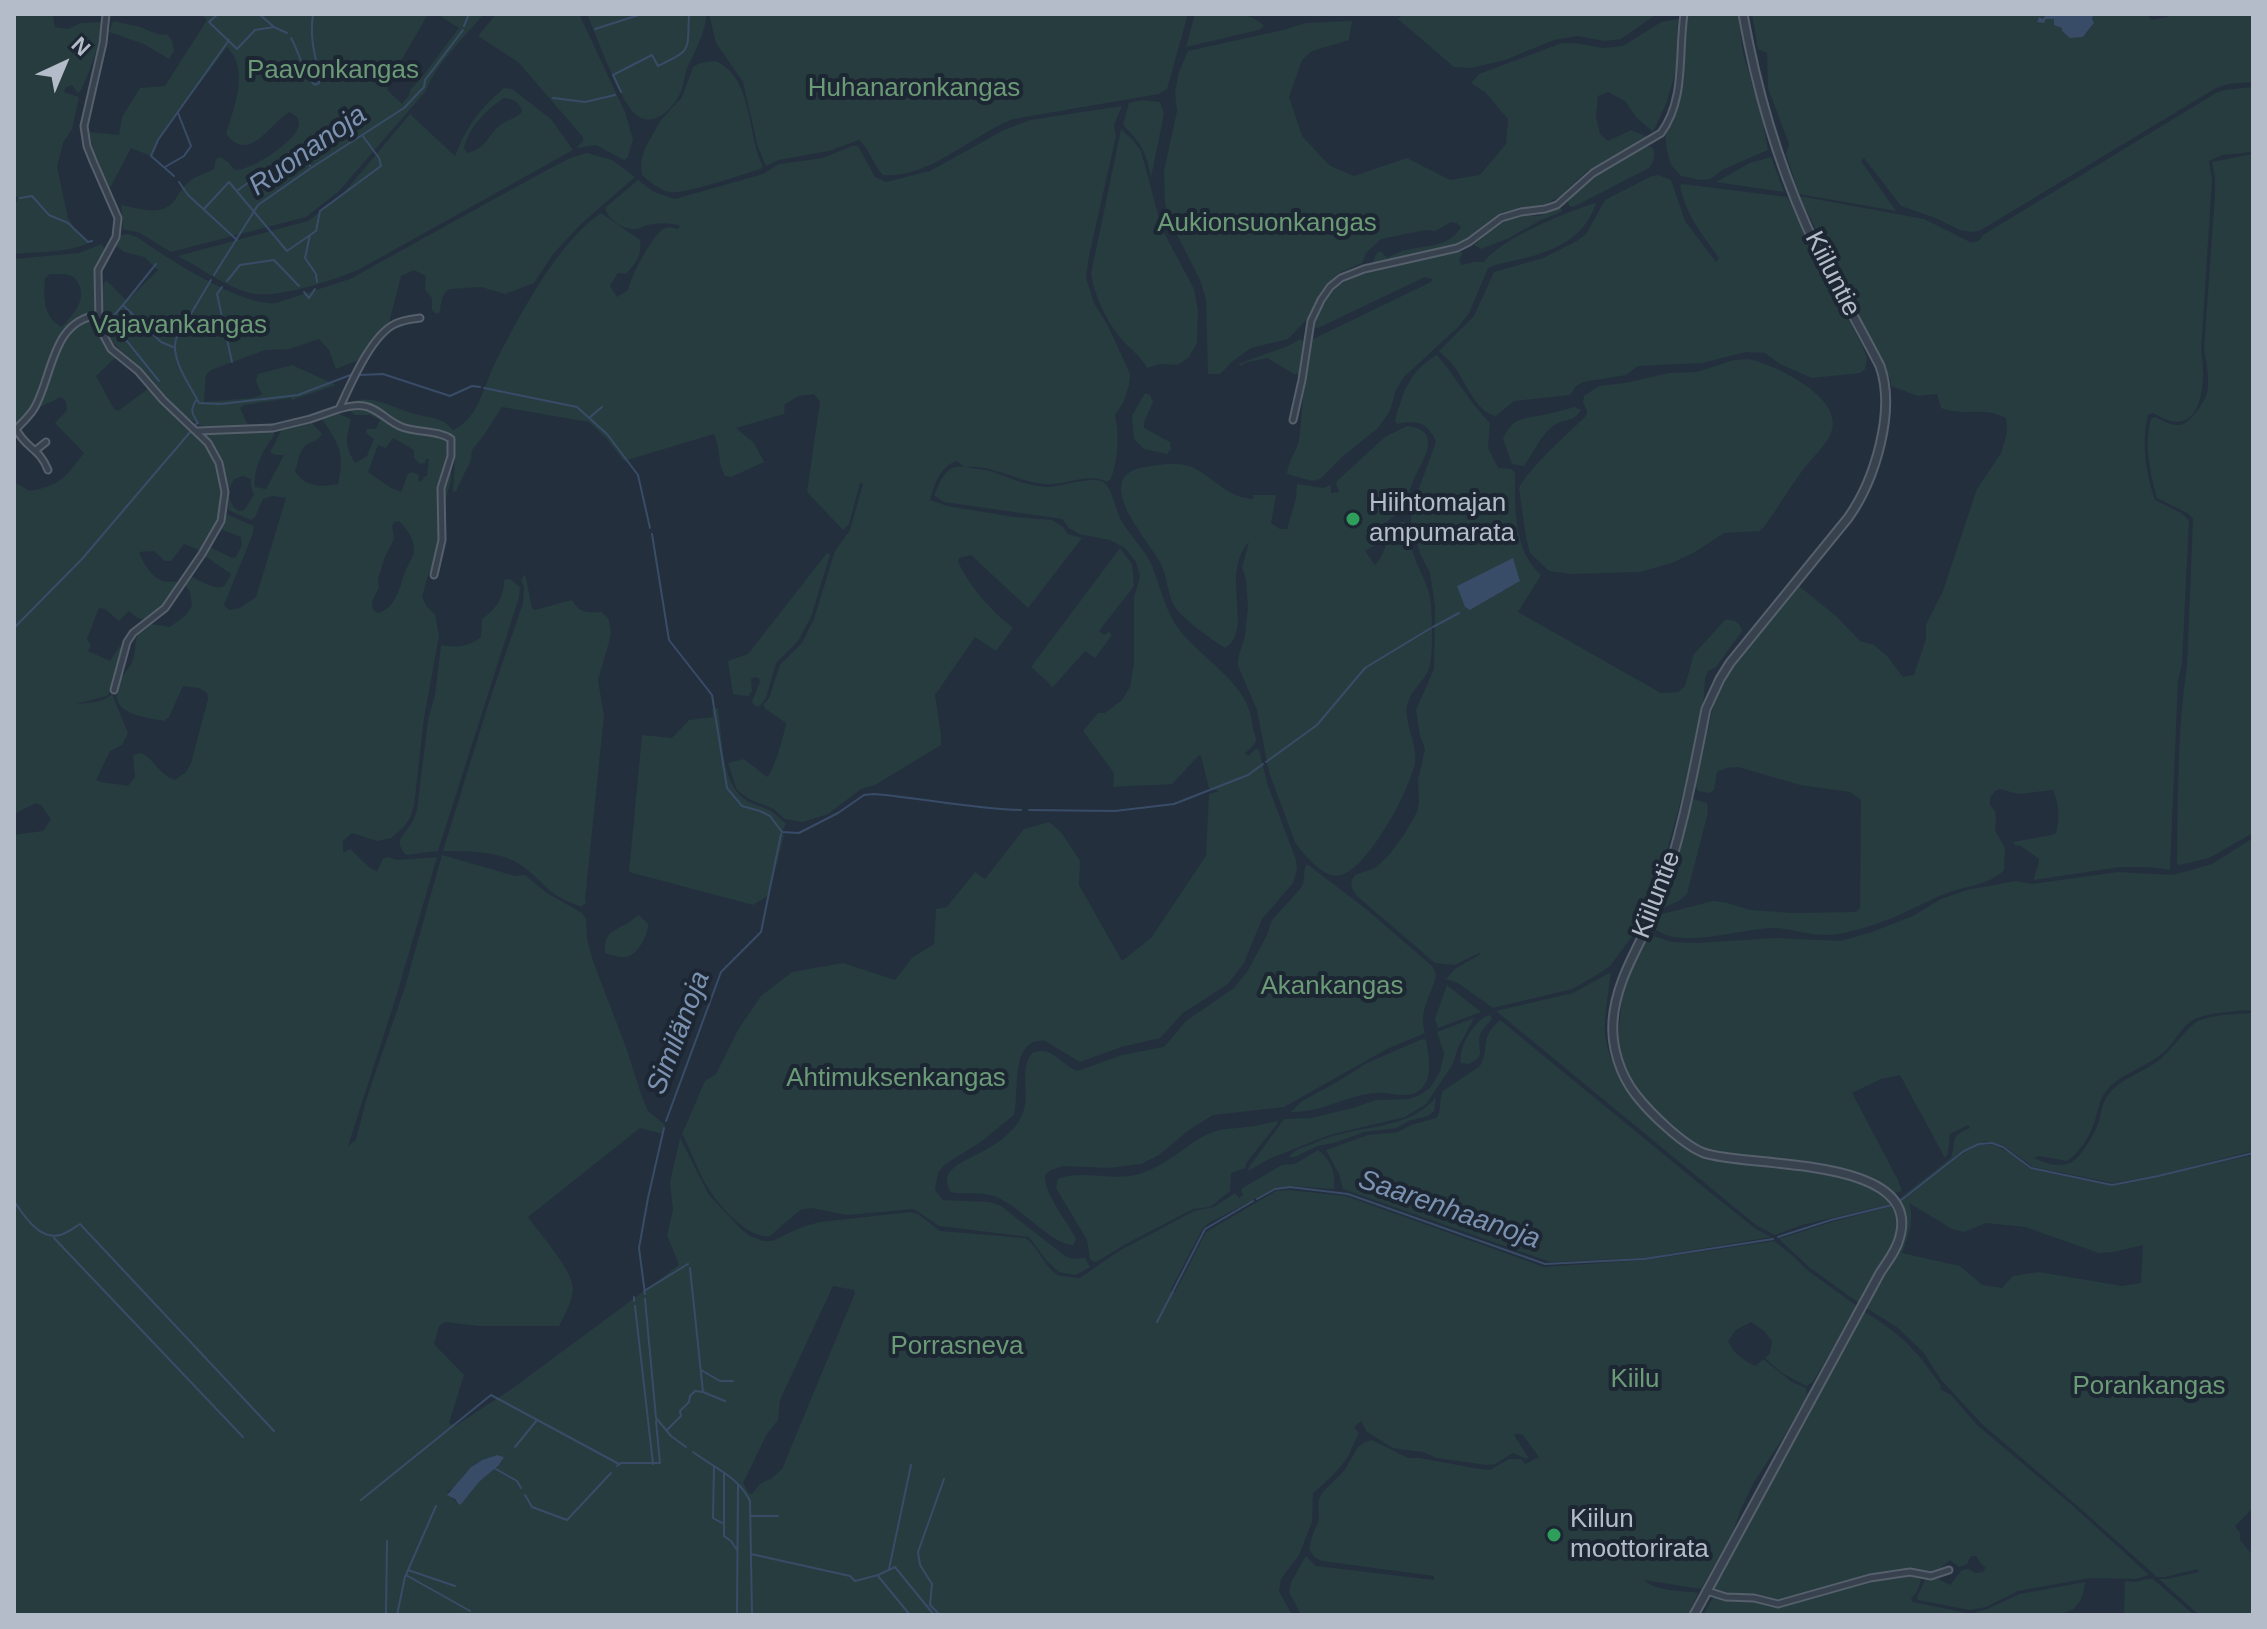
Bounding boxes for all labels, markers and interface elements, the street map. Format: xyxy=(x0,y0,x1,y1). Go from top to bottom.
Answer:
north arrow xyxy=(24,24,104,104)
text: N xyxy=(67,32,95,61)
park label: Paavonkangas xyxy=(247,55,419,87)
park label: Huhanaronkangas xyxy=(808,73,1020,105)
water label: Ruonanoja xyxy=(243,98,373,204)
park label: Aukionsuonkangas xyxy=(1157,208,1377,240)
street label: Kiiluntie xyxy=(1797,226,1867,322)
park label: Vajavankangas xyxy=(91,310,267,342)
place label: Hiihtomajan ampumarata xyxy=(1369,488,1515,550)
marker: Hiihtomajan ampumarata xyxy=(1344,510,1362,528)
street label: Kiiluntie xyxy=(1626,847,1688,943)
water label: Similänoja xyxy=(640,967,718,1099)
park label: Akankangas xyxy=(1260,971,1404,1003)
park label: Ahtimuksenkangas xyxy=(786,1063,1006,1095)
water label: Saarenhaanoja xyxy=(1354,1163,1544,1257)
park label: Porrasneva xyxy=(891,1331,1023,1363)
park label: Kiilu xyxy=(1610,1364,1660,1396)
park label: Porankangas xyxy=(2072,1371,2226,1403)
place label: Kiilun moottorirata xyxy=(1570,1504,1709,1566)
marker: Kiilun moottorirata xyxy=(1545,1526,1563,1544)

